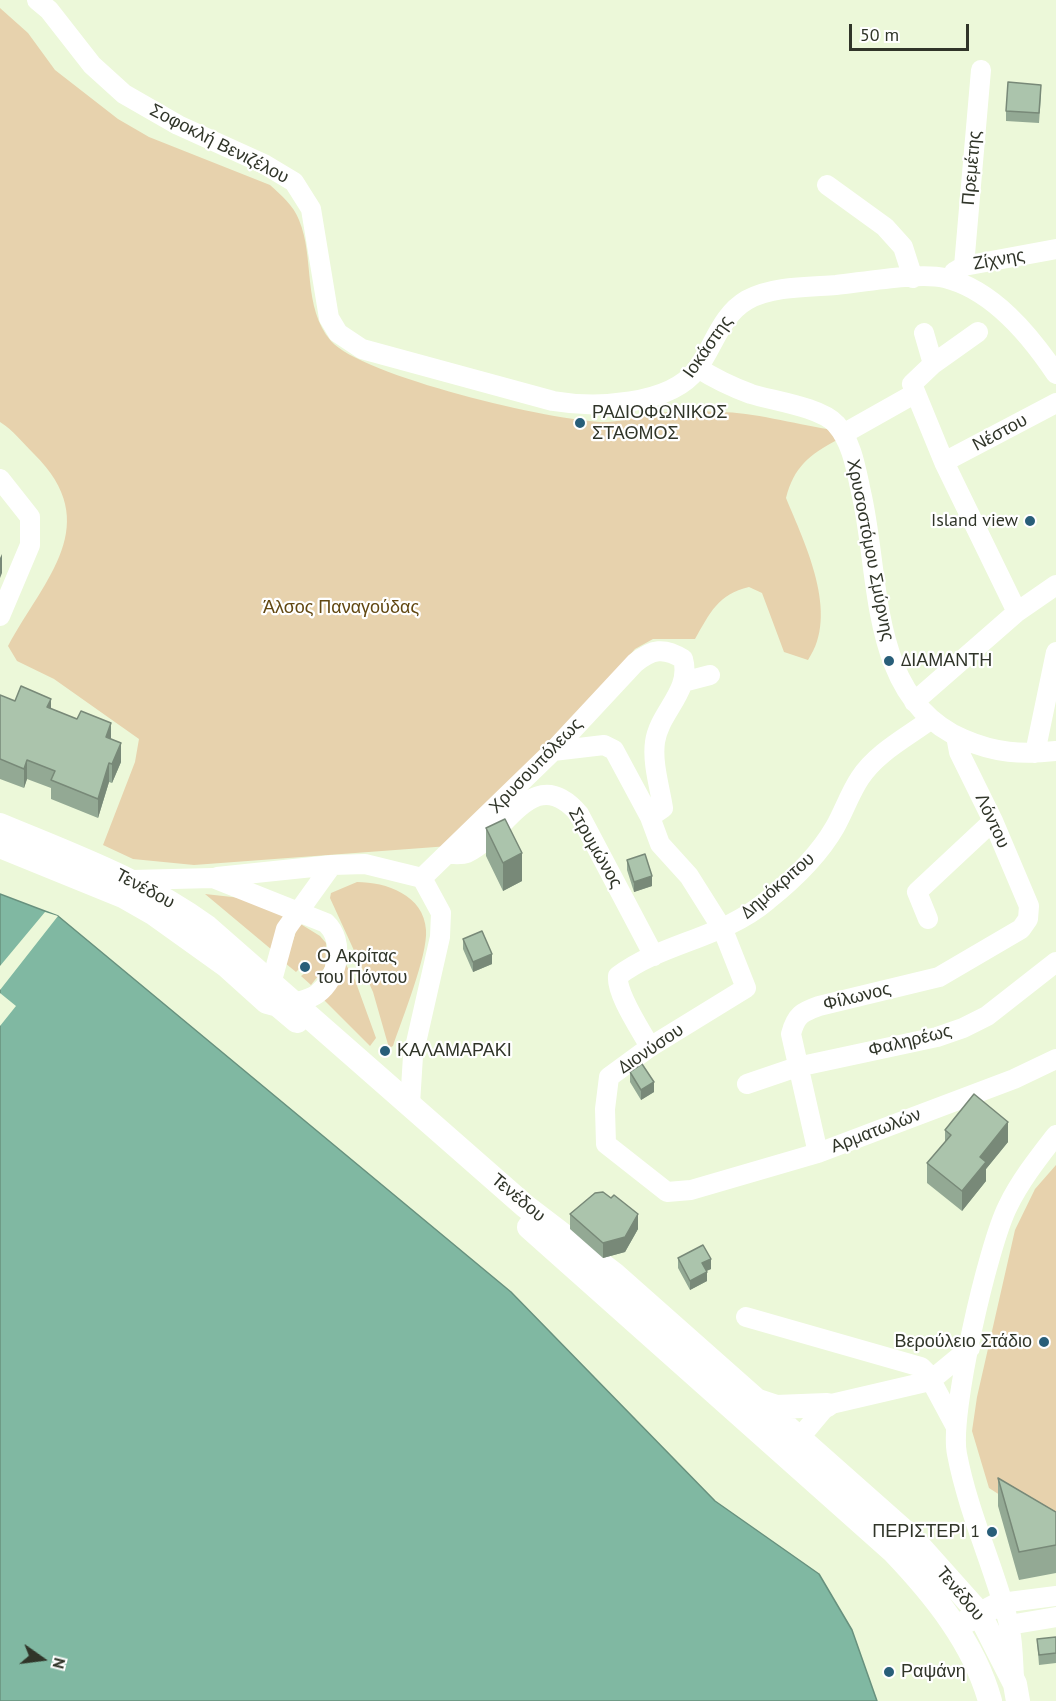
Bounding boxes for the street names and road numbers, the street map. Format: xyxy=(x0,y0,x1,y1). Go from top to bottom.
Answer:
street label: Σοφοκλή Βενιζέλου xyxy=(146,100,292,188)
street label: Πρεμέτης xyxy=(958,130,986,206)
street label: Ζίχνης xyxy=(971,245,1027,275)
street label: Ιοκάστης xyxy=(679,312,737,382)
street label: Νέστου xyxy=(969,410,1031,456)
street label: Χρυσοστόμου Σμύρνης xyxy=(842,457,898,643)
street label: Χρυσουπόλεως xyxy=(485,714,587,818)
street label: Λόντου xyxy=(970,790,1014,852)
street label: Στρυμώνος xyxy=(563,804,627,892)
street label: Δημόκριτου xyxy=(737,848,819,924)
street label: Τενέδου xyxy=(112,864,178,914)
street label: Φίλωνος xyxy=(821,978,893,1016)
street label: Διονύσου xyxy=(614,1019,688,1079)
street label: Φαληρέως xyxy=(866,1020,954,1062)
street label: Αρματωλών xyxy=(828,1104,924,1158)
street label: Τενέδου xyxy=(487,1169,549,1227)
street label: Τενέδου xyxy=(931,1563,989,1625)

